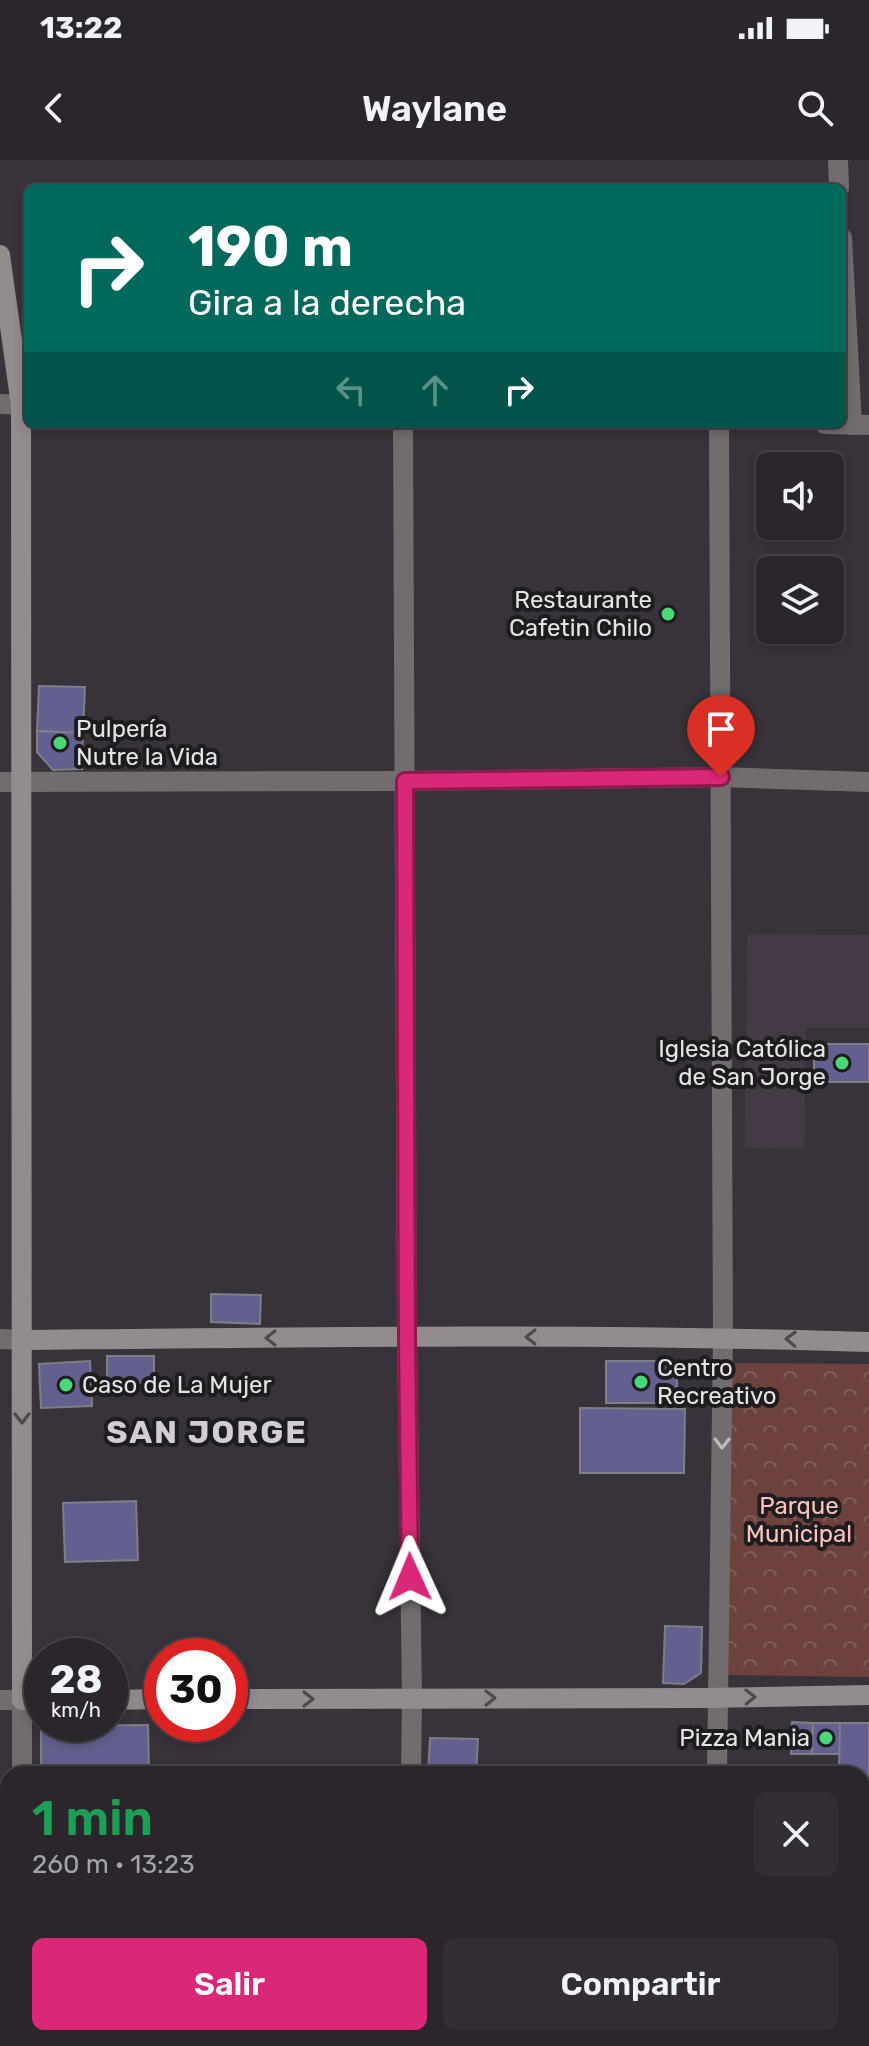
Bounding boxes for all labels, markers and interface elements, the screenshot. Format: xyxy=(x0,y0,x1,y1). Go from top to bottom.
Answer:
text: 13:22 xyxy=(40,10,122,46)
icon: back xyxy=(32,86,76,130)
icon: search xyxy=(793,86,837,130)
text: Waylane xyxy=(362,87,507,130)
text: 190 m xyxy=(188,214,353,280)
icon: right xyxy=(56,216,160,320)
text: Gira a la derecha xyxy=(188,281,466,324)
icon: left xyxy=(329,368,373,412)
icon: ahead xyxy=(413,368,457,412)
icon: right xyxy=(497,368,541,412)
map controls xyxy=(756,452,844,644)
button: sound xyxy=(756,452,844,540)
button: layers xyxy=(756,556,844,644)
place label: Restaurante Cafetin Chilo xyxy=(509,586,652,642)
marker: Restaurante Cafetin Chilo xyxy=(659,605,677,623)
pin xyxy=(687,695,755,777)
icon: arrive xyxy=(699,707,743,751)
place label: Pulpería Nutre la Vida xyxy=(76,715,218,771)
marker: Pulpería Nutre la Vida xyxy=(51,734,69,752)
place label: Iglesia Católica de San Jorge xyxy=(658,1035,826,1091)
marker: Iglesia Católica de San Jorge xyxy=(833,1054,851,1072)
one-way arrow xyxy=(524,1328,537,1346)
one-way arrow xyxy=(264,1329,277,1346)
one-way arrow xyxy=(784,1331,797,1348)
place label: Centro Recreativo xyxy=(657,1354,777,1410)
place label: Caso de La Mujer xyxy=(82,1371,272,1399)
marker: Centro Recreativo xyxy=(632,1373,650,1391)
marker: Caso de La Mujer xyxy=(57,1376,75,1394)
one-way arrow xyxy=(13,1412,31,1425)
district label: SAN JORGE xyxy=(106,1413,308,1451)
one-way arrow xyxy=(713,1437,731,1450)
park label: Parque Municipal xyxy=(746,1492,852,1548)
position arrow xyxy=(368,1535,452,1619)
speed limit sign: 30 xyxy=(144,1638,248,1742)
text: 28 xyxy=(49,1656,103,1703)
one-way arrow xyxy=(744,1688,757,1705)
one-way arrow xyxy=(484,1689,497,1707)
one-way arrow xyxy=(302,1690,315,1707)
text: km/h xyxy=(51,1698,101,1722)
place label: Pizza Mania xyxy=(679,1724,810,1752)
marker: Pizza Mania xyxy=(817,1729,835,1747)
text: 1 min xyxy=(32,1790,153,1847)
button: close xyxy=(754,1792,838,1876)
text: 260 m · 13:23 xyxy=(32,1849,195,1880)
button: Salir xyxy=(32,1938,427,2030)
button: Compartir xyxy=(443,1938,838,2030)

